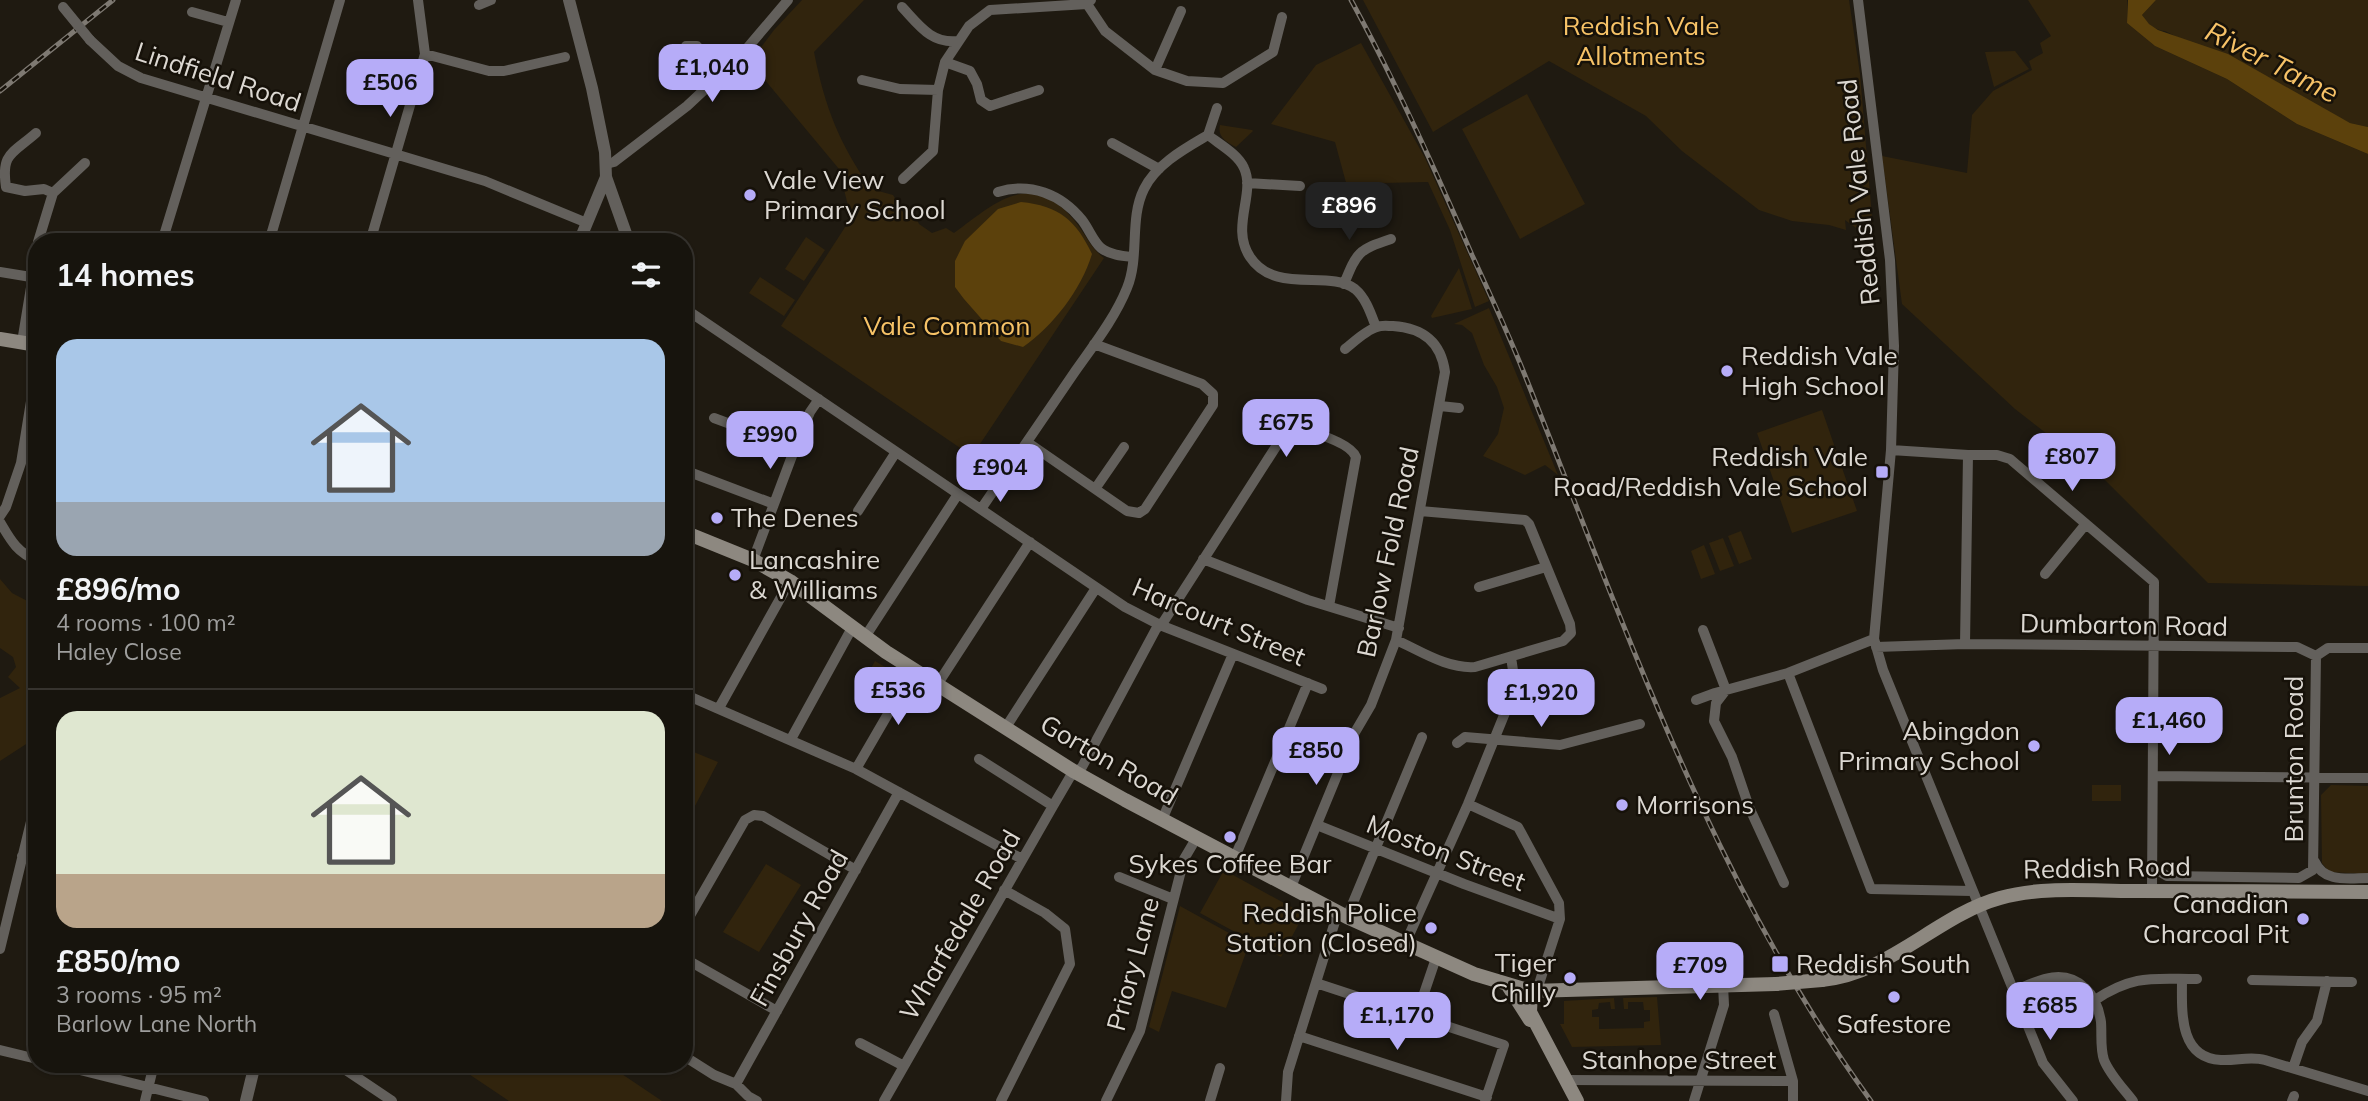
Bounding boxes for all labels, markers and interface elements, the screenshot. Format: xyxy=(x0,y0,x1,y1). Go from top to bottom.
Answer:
park label: Reddish Vale Allotments xyxy=(1563,9,1719,72)
water label: River Tame xyxy=(2200,13,2345,110)
street label: Lindfield Road xyxy=(131,34,305,119)
pin: £1,040 xyxy=(655,44,769,104)
text: £1,040 xyxy=(675,52,749,81)
pin: £506 xyxy=(349,60,431,119)
text: £506 xyxy=(362,67,418,96)
street label: Reddish Vale Road xyxy=(1830,77,1887,307)
place label: Vale View Primary School xyxy=(764,163,946,226)
pin: £896 xyxy=(1308,182,1390,242)
marker: Vale View Primary School xyxy=(742,187,758,203)
text: £896 xyxy=(1321,190,1377,219)
text: 14 homes xyxy=(56,256,195,294)
icon: filters xyxy=(627,256,665,294)
park label: Vale Common xyxy=(864,309,1030,342)
place label: Reddish Vale High School xyxy=(1741,339,1898,402)
marker: Reddish Vale High School xyxy=(1719,363,1735,379)
icon: home xyxy=(298,385,424,511)
pin: £675 xyxy=(1245,400,1327,459)
text: £675 xyxy=(1258,407,1314,436)
pin: £990 xyxy=(729,412,811,471)
text: £990 xyxy=(742,419,798,448)
pin: £807 xyxy=(2031,434,2113,493)
place label: Reddish Vale Road/Reddish Vale School xyxy=(1553,440,1868,503)
text: £807 xyxy=(2044,441,2100,470)
pin: £904 xyxy=(959,444,1041,504)
street label: Barlow Fold Road xyxy=(1349,444,1426,660)
text: £904 xyxy=(972,452,1028,481)
marker: Reddish Vale Road/Reddish Vale School xyxy=(1874,464,1890,480)
place label: The Denes xyxy=(731,501,859,534)
marker: The Denes xyxy=(709,510,725,526)
place label: Lancashire & Williams xyxy=(749,543,880,606)
marker: Lancashire & Williams xyxy=(727,567,743,583)
text: £896/mo xyxy=(56,570,180,608)
street label: Harcourt Street xyxy=(1128,570,1311,673)
street label: Dumbarton Road xyxy=(2020,606,2228,643)
text: 4 rooms · 100 m² xyxy=(56,608,236,637)
text: Haley Close xyxy=(56,637,182,666)
pin: £536 xyxy=(857,668,939,727)
pin: £1,920 xyxy=(1484,670,1598,729)
text: £536 xyxy=(870,675,926,704)
street label: Brunton Road xyxy=(2277,676,2310,842)
text: £1,920 xyxy=(1504,677,1578,706)
pin: £1,460 xyxy=(2112,698,2226,757)
text: £1,460 xyxy=(2132,705,2206,734)
street label: Gorton Road xyxy=(1035,707,1184,812)
place label: Abingdon Primary School xyxy=(1838,714,2020,777)
pin: £850 xyxy=(1275,728,1357,787)
text: £850 xyxy=(1288,735,1344,764)
marker: Abingdon Primary School xyxy=(2026,738,2042,754)
icon: home xyxy=(298,757,424,883)
place label: Morrisons xyxy=(1636,788,1754,821)
marker: Morrisons xyxy=(1614,797,1630,813)
street label: Moston Street xyxy=(1362,807,1530,898)
street label: Wharfedale Road xyxy=(892,824,1027,1026)
marker: Sykes Coffee Bar xyxy=(1222,829,1238,845)
street label: Finsbury Road xyxy=(742,844,855,1012)
place label: Sykes Coffee Bar xyxy=(1129,847,1332,880)
street label: Reddish Road xyxy=(2023,850,2191,885)
place label: Canadian Charcoal Pit xyxy=(2143,887,2289,950)
street label: Priory Lane xyxy=(1099,893,1166,1034)
place label: Reddish Police Station (Closed) xyxy=(1226,896,1417,959)
marker: Canadian Charcoal Pit xyxy=(2295,911,2311,927)
marker: Reddish Police Station (Closed) xyxy=(1423,920,1439,936)
text: £850/mo xyxy=(56,942,180,980)
pin: £709 xyxy=(1659,942,1741,1002)
place label: Tiger Chilly xyxy=(1491,946,1557,1009)
place label: Reddish South xyxy=(1796,947,1971,980)
text: £709 xyxy=(1672,950,1728,979)
marker: Reddish South xyxy=(1770,954,1790,974)
marker: Tiger Chilly xyxy=(1562,970,1578,986)
text: 3 rooms · 95 m² xyxy=(56,980,222,1009)
pin: £685 xyxy=(2009,982,2091,1042)
marker: Safestore xyxy=(1886,989,1902,1005)
text: £685 xyxy=(2022,990,2078,1019)
pin: £1,170 xyxy=(1340,992,1454,1052)
text: £1,170 xyxy=(1360,1000,1434,1029)
place label: Safestore xyxy=(1837,1007,1951,1040)
text: Barlow Lane North xyxy=(56,1009,257,1038)
street label: Stanhope Street xyxy=(1582,1043,1776,1076)

